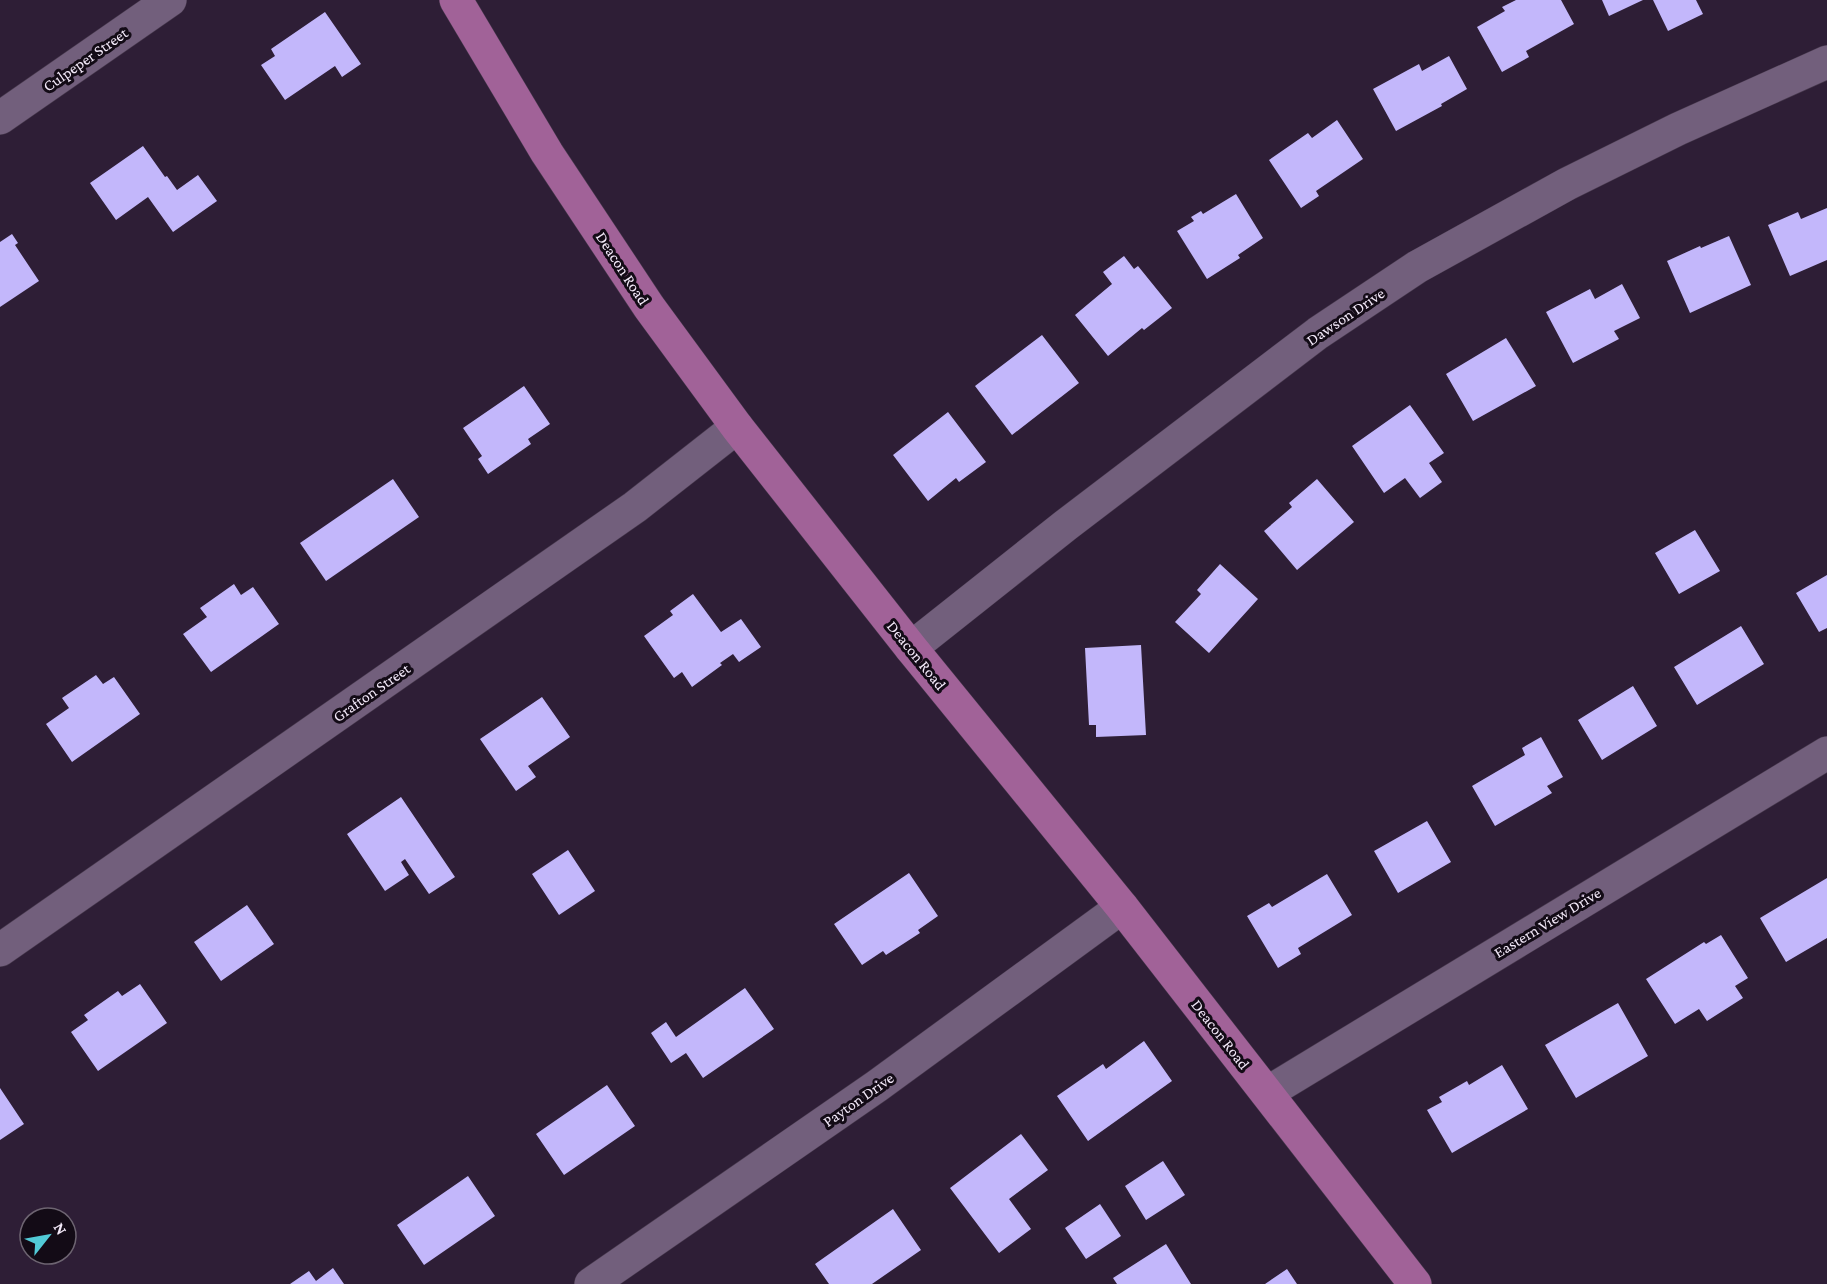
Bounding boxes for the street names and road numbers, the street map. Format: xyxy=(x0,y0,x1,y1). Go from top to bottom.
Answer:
street label: Culpeper Street xyxy=(40,24,132,96)
street label: Deacon Road xyxy=(593,229,653,308)
street label: Dawson Drive xyxy=(1303,284,1387,349)
street label: Deacon Road xyxy=(884,617,950,694)
street label: Grafton Street xyxy=(330,659,414,725)
street label: Eastern View Drive xyxy=(1491,884,1604,961)
street label: Deacon Road xyxy=(1188,996,1253,1073)
street label: Payton Drive xyxy=(820,1069,897,1131)

